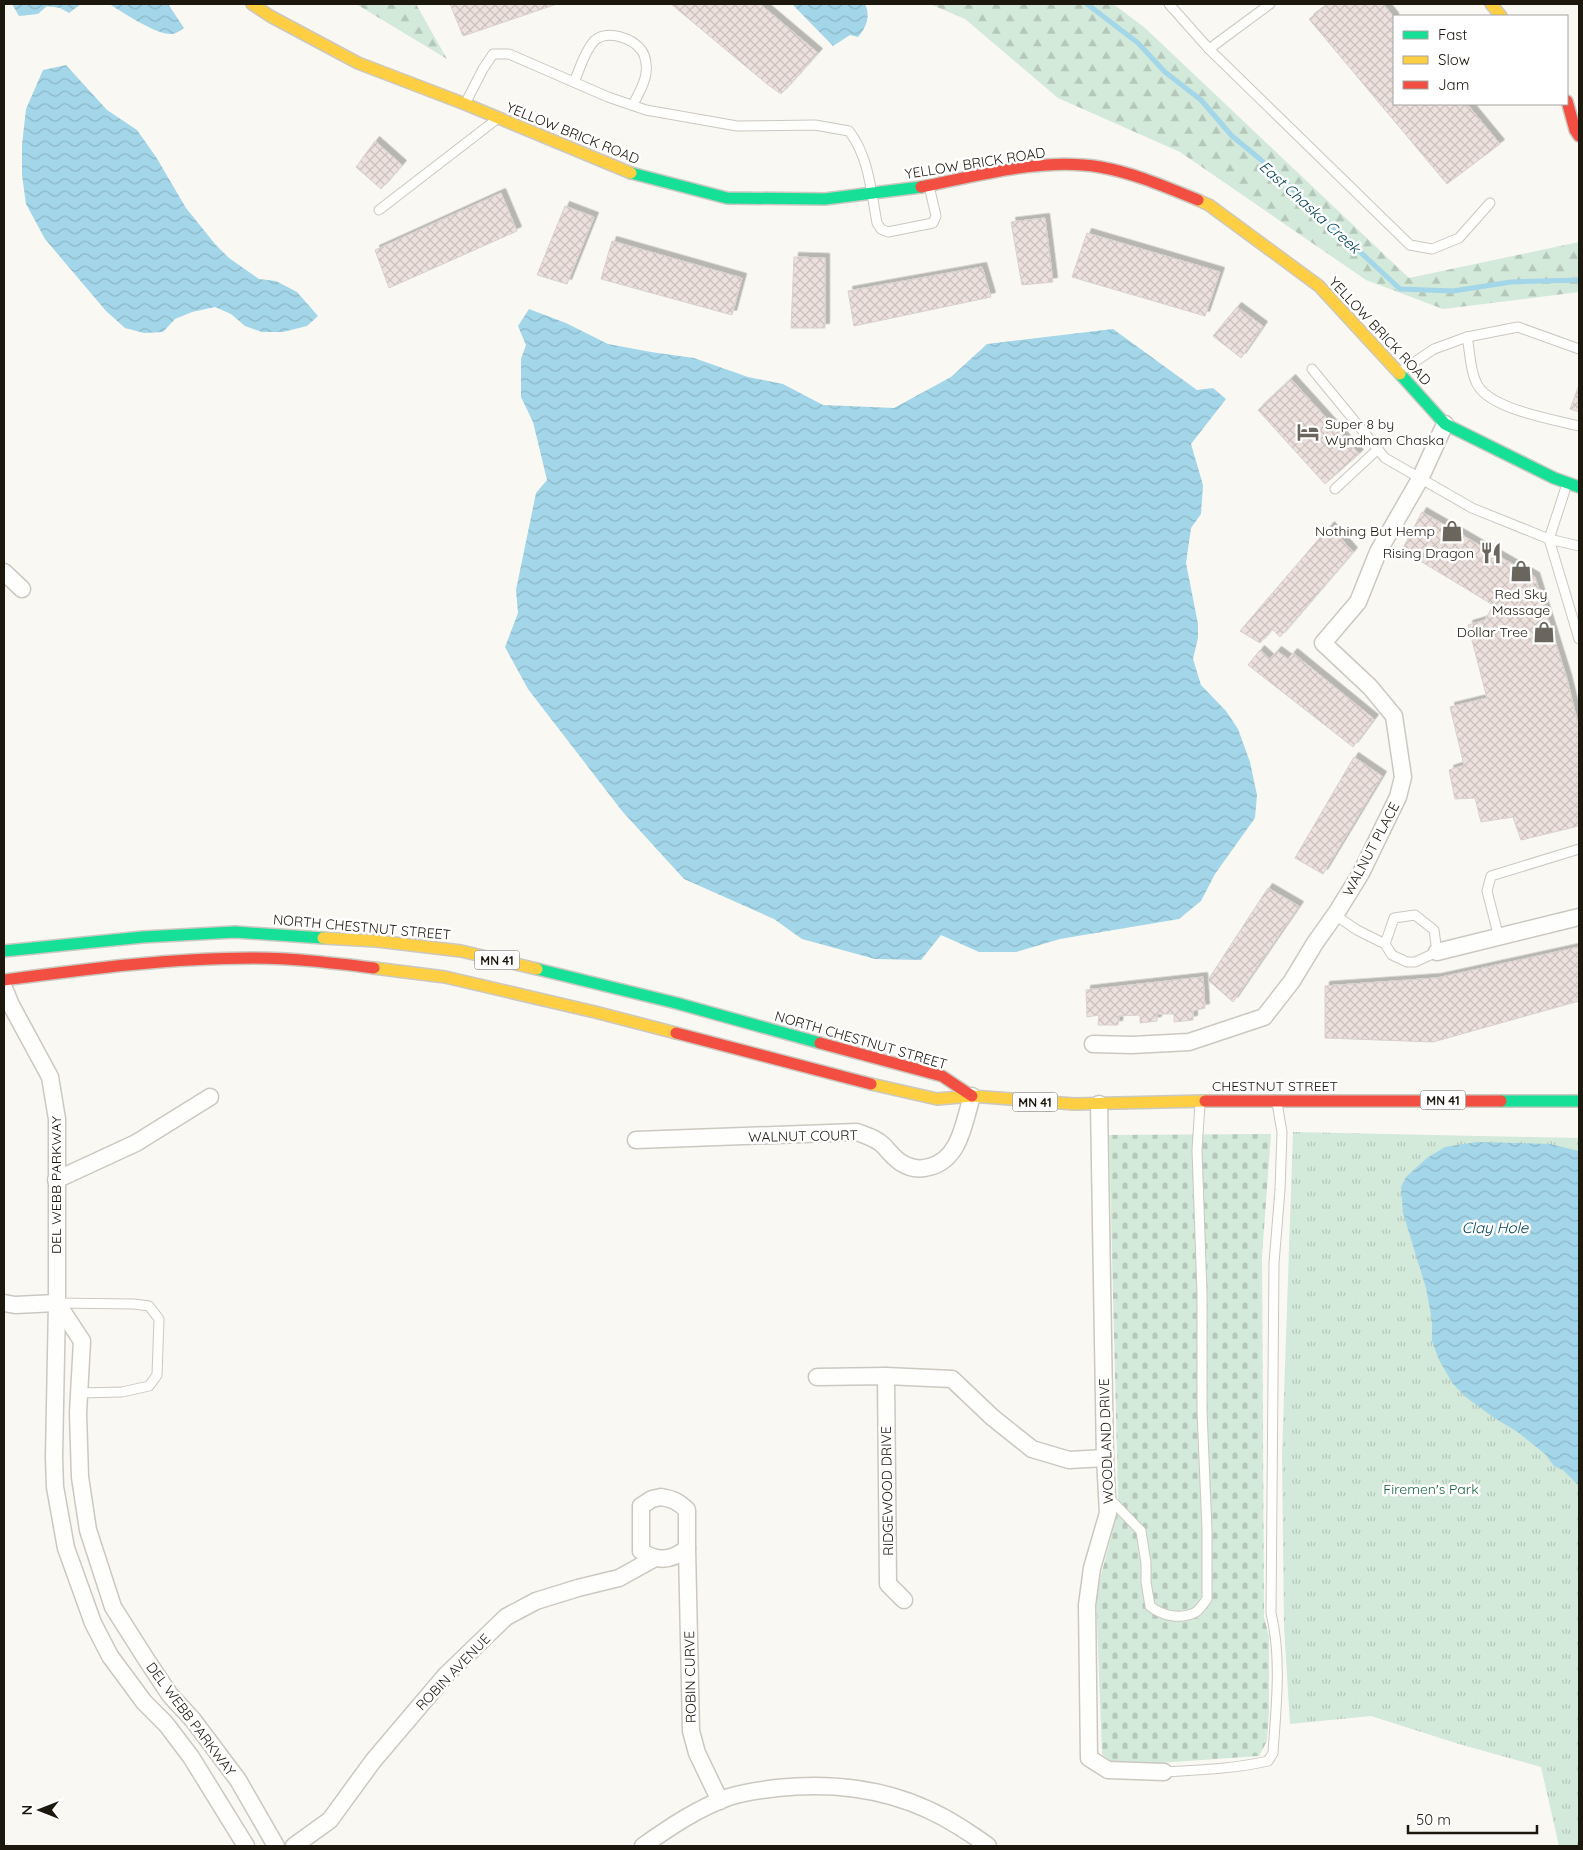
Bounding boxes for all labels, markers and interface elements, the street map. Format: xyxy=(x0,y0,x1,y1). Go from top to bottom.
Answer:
legend xyxy=(1393,15,1568,105)
text: Fast xyxy=(1438,25,1467,44)
text: Slow xyxy=(1438,50,1470,69)
text: Jam xyxy=(1438,75,1469,94)
street label: YELLOW BRICK ROAD xyxy=(504,98,642,168)
street label: YELLOW BRICK ROAD xyxy=(903,143,1047,183)
water label: East Chaska Creek xyxy=(1255,157,1366,259)
street label: YELLOW BRICK ROAD xyxy=(1325,273,1435,389)
place label: Super 8 by Wyndham Chaska xyxy=(1325,415,1444,449)
hotel icon: Super 8 by Wyndham Chaska xyxy=(1295,419,1321,445)
shop icon: Nothing But Hemp xyxy=(1439,518,1465,544)
place label: Nothing But Hemp xyxy=(1315,522,1435,540)
restaurant icon: Rising Dragon xyxy=(1478,540,1504,566)
place label: Rising Dragon xyxy=(1383,544,1474,562)
shop icon: Red Sky Massage xyxy=(1508,558,1534,584)
place label: Red Sky Massage xyxy=(1492,585,1550,619)
shop icon: Dollar Tree xyxy=(1531,619,1557,645)
place label: Dollar Tree xyxy=(1457,623,1528,641)
street label: WALNUT PLACE xyxy=(1339,799,1403,899)
street label: NORTH CHESTNUT STREET xyxy=(272,910,452,944)
road number: MN 41 xyxy=(474,950,520,970)
street label: NORTH CHESTNUT STREET xyxy=(773,1007,949,1073)
street label: CHESTNUT STREET xyxy=(1212,1077,1338,1095)
road number: MN 41 xyxy=(1420,1090,1466,1110)
road number: MN 41 xyxy=(1012,1092,1058,1112)
street label: DEL WEBB PARKWAY xyxy=(47,1116,65,1254)
street label: WALNUT COURT xyxy=(748,1126,858,1146)
water label: Clay Hole xyxy=(1462,1218,1529,1237)
street label: WOODLAND DRIVE xyxy=(1095,1378,1117,1504)
street label: RIDGEWOOD DRIVE xyxy=(877,1426,897,1556)
park label: Firemen's Park xyxy=(1383,1480,1479,1498)
street label: ROBIN AVENUE xyxy=(412,1630,494,1714)
street label: ROBIN CURVE xyxy=(680,1631,700,1723)
street label: DEL WEBB PARKWAY xyxy=(142,1659,240,1780)
north arrow xyxy=(15,1785,65,1835)
scale bar xyxy=(1408,1802,1537,1834)
text: N xyxy=(18,1805,36,1815)
text: 50 m xyxy=(1416,1810,1451,1829)

